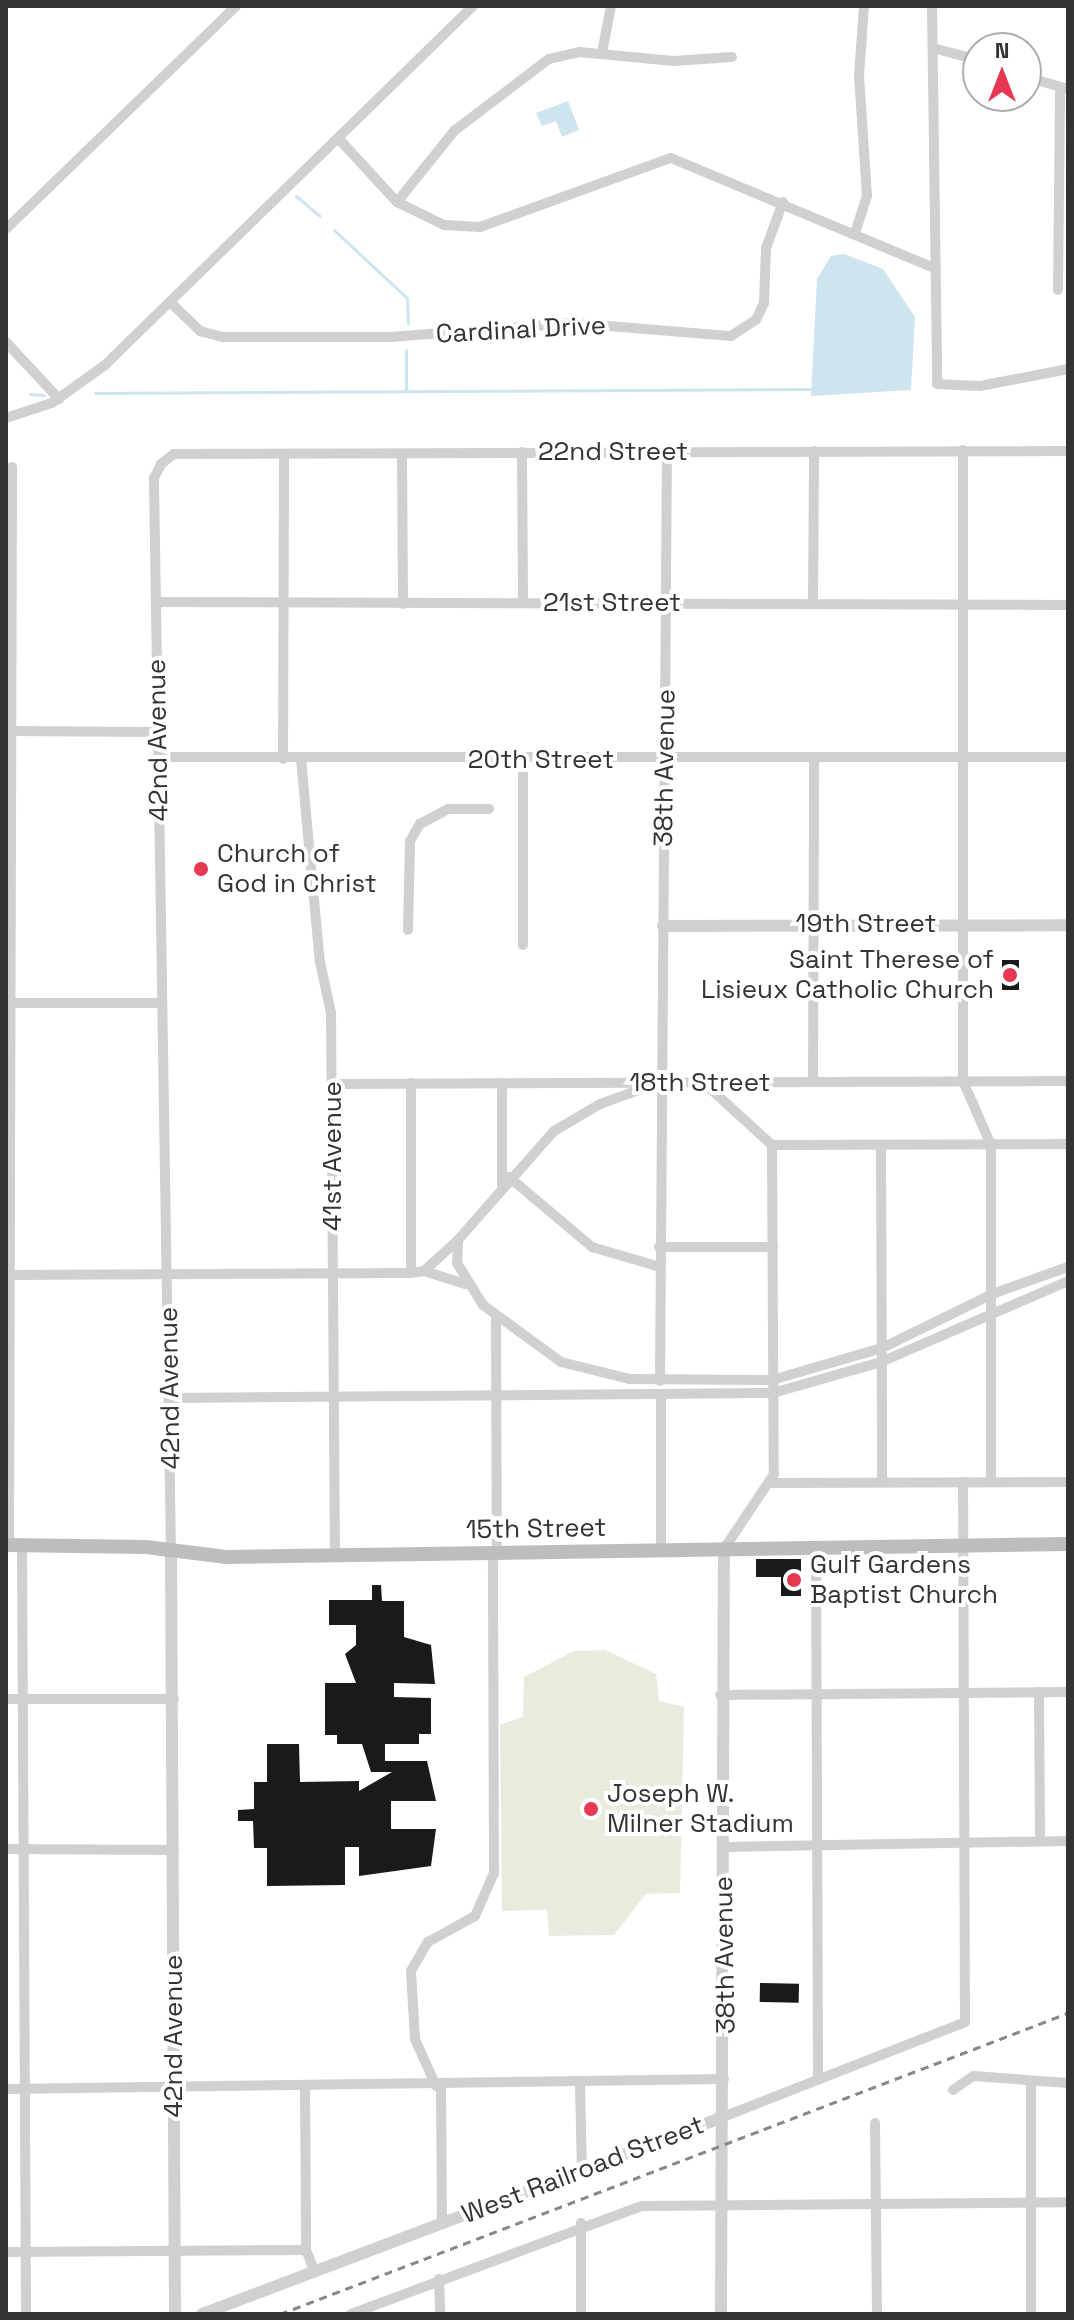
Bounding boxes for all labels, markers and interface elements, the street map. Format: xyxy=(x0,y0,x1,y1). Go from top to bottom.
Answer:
north arrow xyxy=(962,32,1042,112)
text: N xyxy=(995,36,1009,64)
street label: Cardinal Drive xyxy=(435,310,607,350)
street label: 22nd Street xyxy=(538,436,688,468)
street label: 21st Street xyxy=(543,587,681,619)
street label: 42nd Avenue xyxy=(141,658,175,822)
street label: 38th Avenue xyxy=(648,689,682,847)
street label: 20th Street xyxy=(468,744,614,776)
place label: Church of God in Christ xyxy=(217,838,377,900)
marker: Church of God in Christ xyxy=(192,860,210,878)
street label: 19th Street xyxy=(796,908,936,940)
place label: Saint Therese of Lisieux Catholic Church xyxy=(701,944,994,1006)
marker: Saint Therese of Lisieux Catholic Church xyxy=(1001,966,1019,984)
street label: 18th Street xyxy=(629,1067,771,1099)
street label: 41st Avenue xyxy=(317,1081,349,1231)
street label: 42nd Avenue xyxy=(153,1306,187,1470)
street label: 15th Street xyxy=(465,1512,607,1546)
place label: Gulf Gardens Baptist Church xyxy=(810,1549,998,1610)
marker: Gulf Gardens Baptist Church xyxy=(785,1571,803,1589)
place label: Joseph W. Milner Stadium xyxy=(607,1778,794,1840)
marker: Joseph W. Milner Stadium xyxy=(582,1800,600,1818)
street label: 38th Avenue xyxy=(708,1876,742,2034)
street label: 42nd Avenue xyxy=(158,1954,190,2118)
street label: West Railroad Street xyxy=(458,2109,708,2231)

